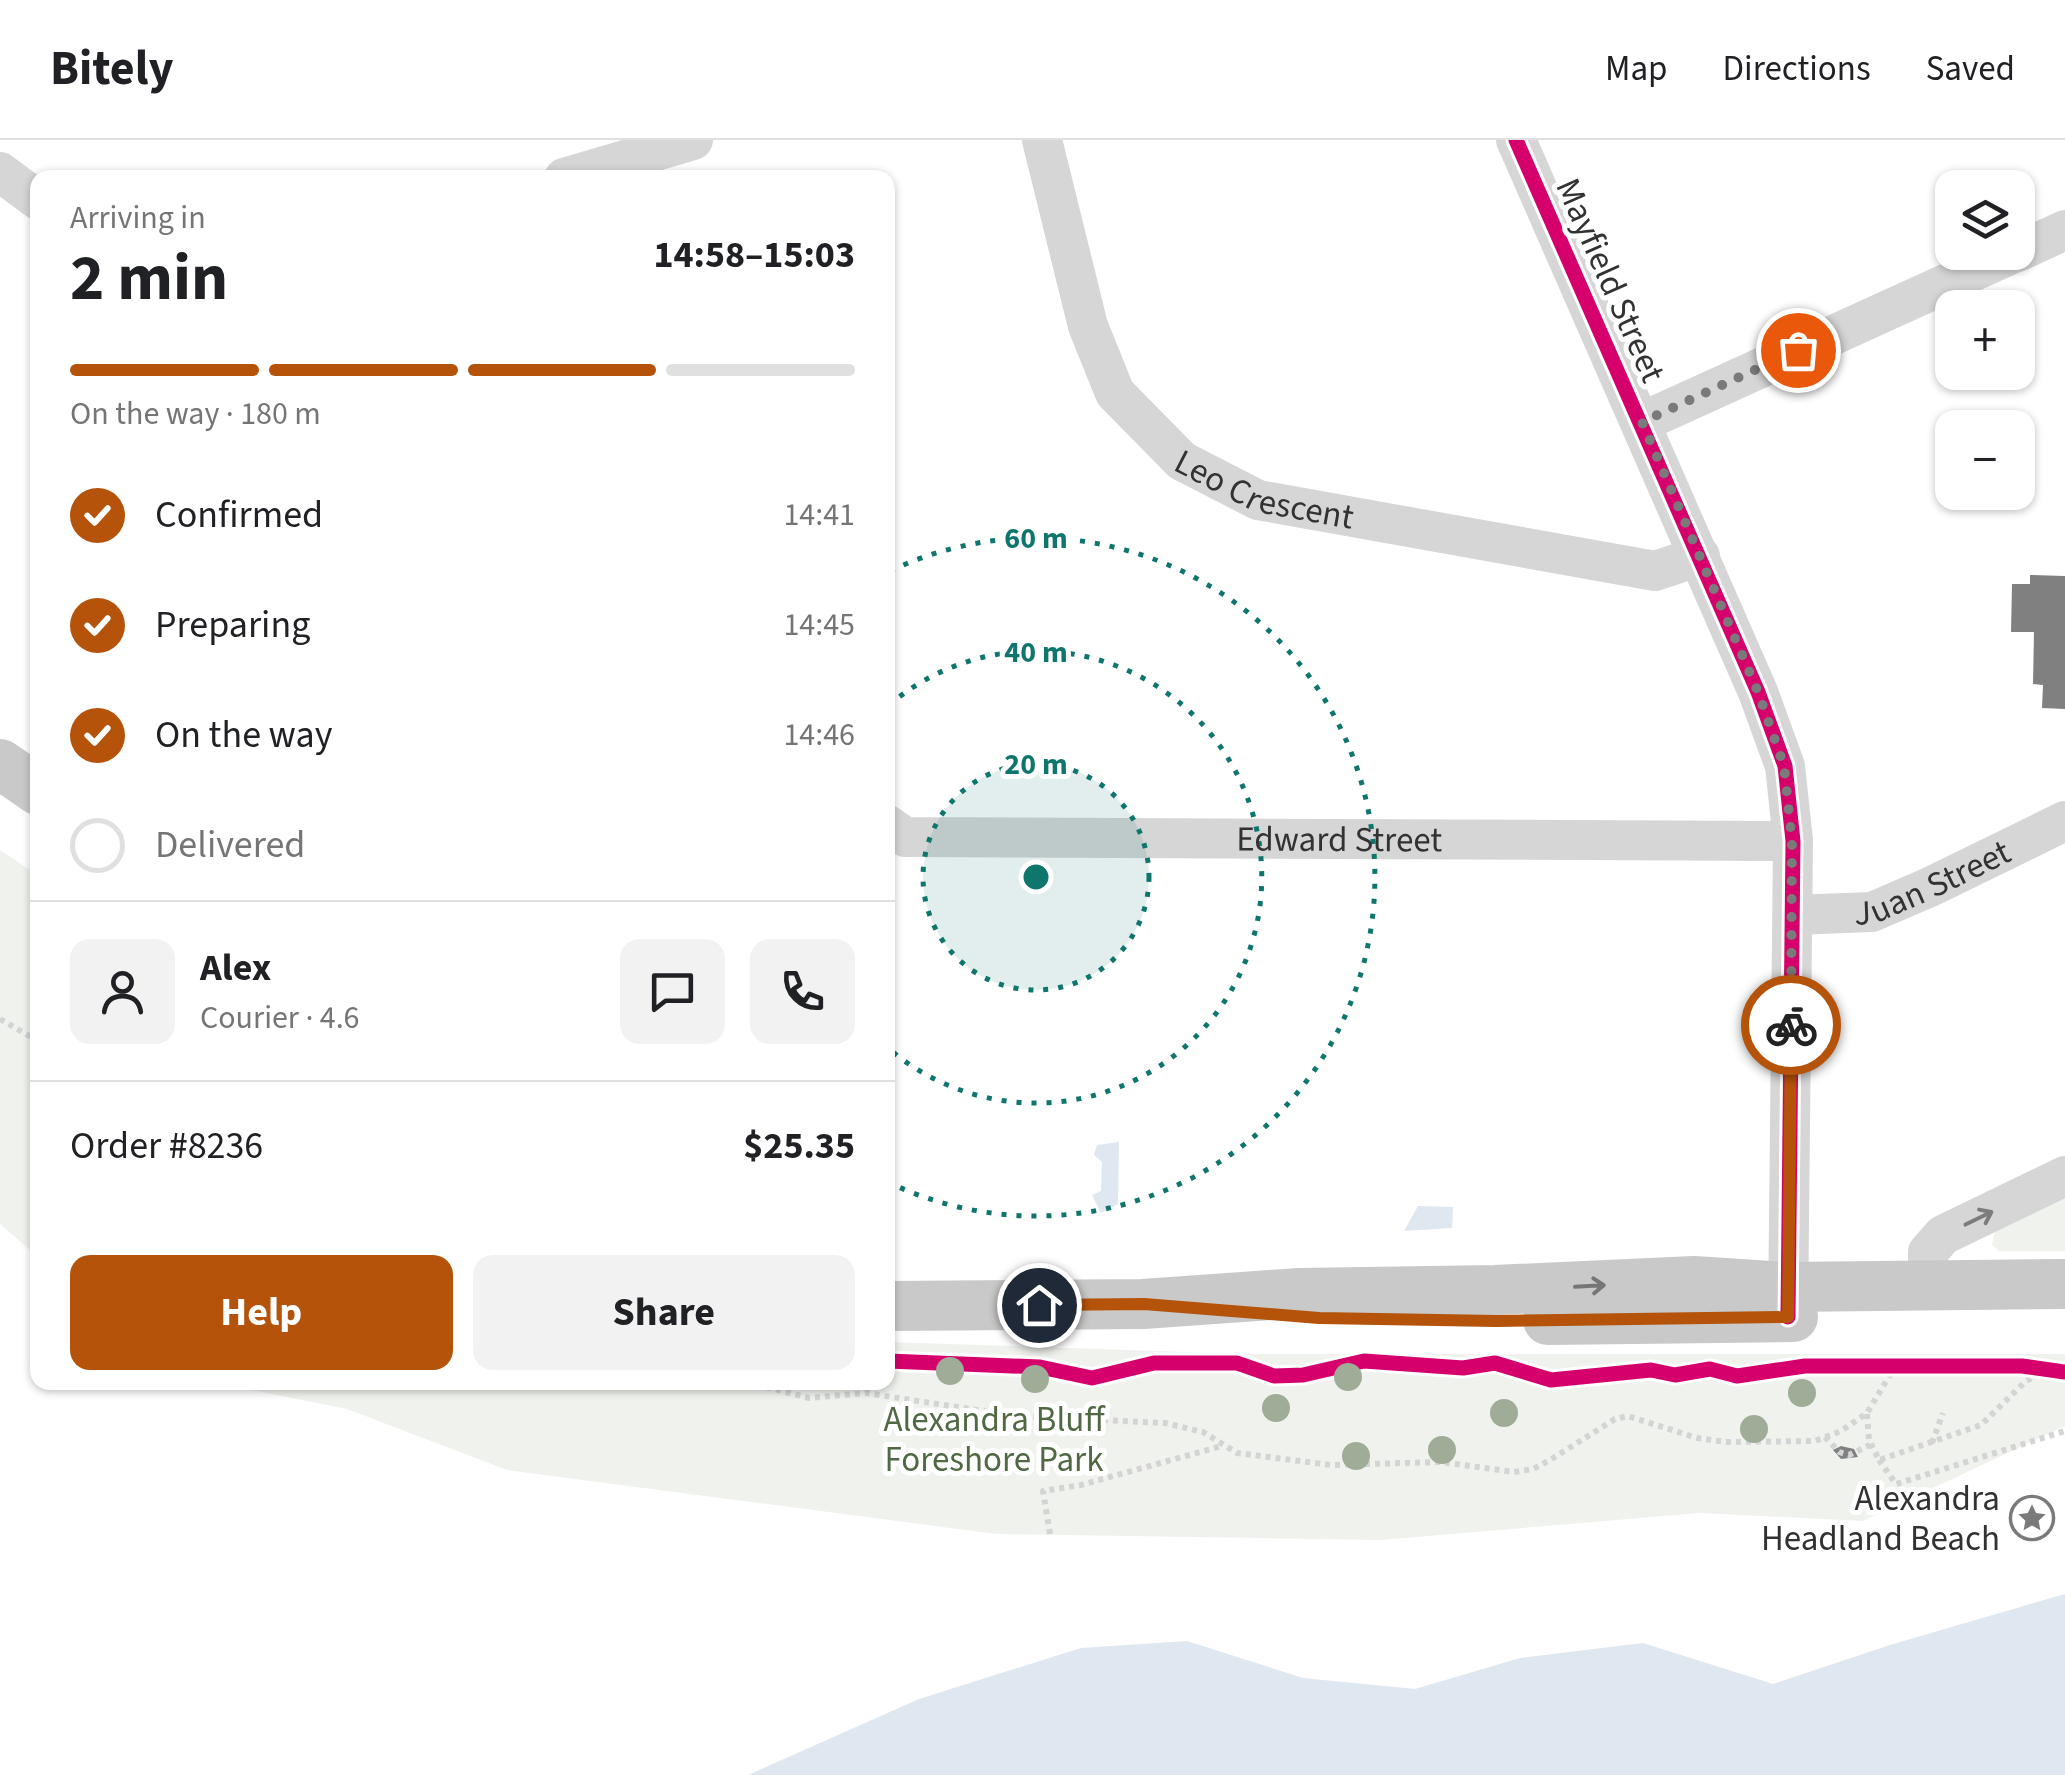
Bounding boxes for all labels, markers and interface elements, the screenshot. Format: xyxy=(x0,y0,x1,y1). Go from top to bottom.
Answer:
text: Bitely xyxy=(50,35,173,103)
text: Map xyxy=(1605,44,1668,94)
text: Directions xyxy=(1723,44,1871,94)
text: Saved xyxy=(1926,44,2015,94)
street label: Mayfield Street xyxy=(1543,170,1677,391)
map controls xyxy=(1935,170,2035,510)
button: layers xyxy=(1935,170,2035,270)
text: Arriving in xyxy=(70,195,206,241)
text: 14:58–15:03 xyxy=(653,228,855,282)
text: 2 min xyxy=(70,232,228,325)
button: + xyxy=(1935,290,2035,390)
pin xyxy=(1756,308,1841,393)
icon: bag xyxy=(1771,323,1826,378)
text: On the way · 180 m xyxy=(70,391,321,437)
button: − xyxy=(1935,410,2035,510)
street label: Leo Crescent xyxy=(1166,437,1358,543)
icon: check xyxy=(70,488,125,543)
text: Confirmed xyxy=(155,488,323,542)
text: 14:41 xyxy=(783,492,855,538)
text: 60 m xyxy=(1004,517,1068,560)
icon: check xyxy=(70,598,125,653)
text: Preparing xyxy=(155,598,310,652)
text: 14:45 xyxy=(783,602,855,648)
text: 40 m xyxy=(1004,631,1068,674)
icon: check xyxy=(70,708,125,763)
text: On the way xyxy=(155,708,332,762)
text: 14:46 xyxy=(783,712,855,758)
text: 20 m xyxy=(1004,743,1068,786)
street label: Edward Street xyxy=(1236,814,1442,865)
text: Delivered xyxy=(155,818,305,872)
street label: Juan Street xyxy=(1853,827,2019,939)
centre of rings xyxy=(1018,859,1054,895)
button: person xyxy=(70,939,175,1044)
button: chat xyxy=(620,939,725,1044)
button: phone xyxy=(750,939,855,1044)
text: Alex xyxy=(200,941,271,995)
courier xyxy=(1741,975,1841,1075)
text: Courier · 4.6 xyxy=(200,995,360,1041)
icon: bike xyxy=(1764,998,1819,1053)
text: Order #8236 xyxy=(70,1119,263,1173)
text: $25.35 xyxy=(743,1119,855,1173)
one-way arrow xyxy=(1964,1208,1993,1227)
button: Help xyxy=(70,1255,453,1370)
button: Share xyxy=(473,1255,855,1370)
pin xyxy=(997,1263,1082,1348)
one-way arrow xyxy=(1574,1276,1606,1295)
icon: home xyxy=(1012,1278,1067,1333)
park label: Alexandra Bluff Foreshore Park xyxy=(883,1395,1106,1485)
place label: Alexandra Headland Beach xyxy=(1761,1474,2000,1564)
place icon: Alexandra Headland Beach xyxy=(2009,1495,2055,1541)

